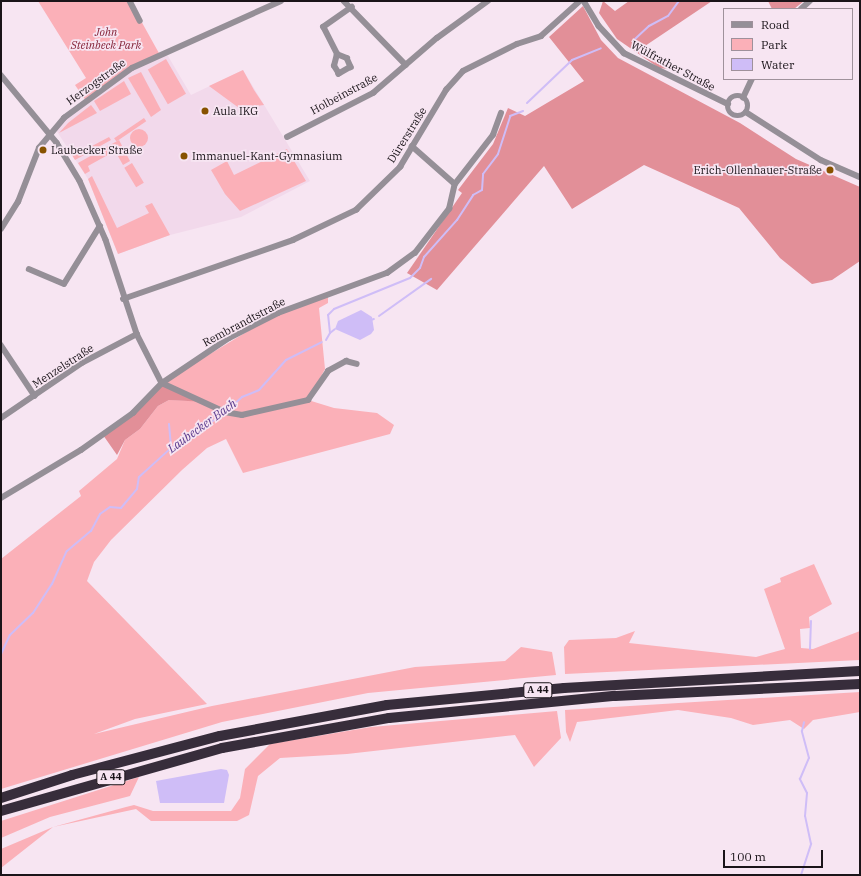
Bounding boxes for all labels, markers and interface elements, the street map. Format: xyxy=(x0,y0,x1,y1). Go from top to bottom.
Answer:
legend xyxy=(723,8,853,80)
text: Road xyxy=(761,17,790,32)
park label: John Steinbeck Park xyxy=(71,26,141,52)
text: Park xyxy=(761,37,787,52)
street label: Wülfrather Straße xyxy=(629,38,717,94)
street label: Herzogstraße xyxy=(64,56,128,108)
text: Water xyxy=(761,57,794,72)
street label: Holbeinstraße xyxy=(308,71,380,117)
place label: Aula IKG xyxy=(213,104,258,118)
street label: Dürerstraße xyxy=(385,105,429,165)
marker: Aula IKG xyxy=(200,106,210,116)
place label: Laubecker Straße xyxy=(51,143,142,157)
marker: Laubecker Straße xyxy=(38,145,48,155)
place label: Immanuel-Kant-Gymnasium xyxy=(192,149,342,163)
marker: Immanuel-Kant-Gymnasium xyxy=(179,151,189,161)
place label: Erich-Ollenhauer-Straße xyxy=(694,163,822,177)
marker: Erich-Ollenhauer-Straße xyxy=(825,165,835,175)
street label: Rembrandtstraße xyxy=(200,295,288,349)
street label: Menzelstraße xyxy=(30,341,96,391)
water label: Laubecker Bach xyxy=(165,396,239,456)
road number: A 44 xyxy=(523,682,553,698)
road number: A 44 xyxy=(96,769,126,785)
scale bar xyxy=(725,842,825,868)
text: 100 m xyxy=(730,849,766,864)

